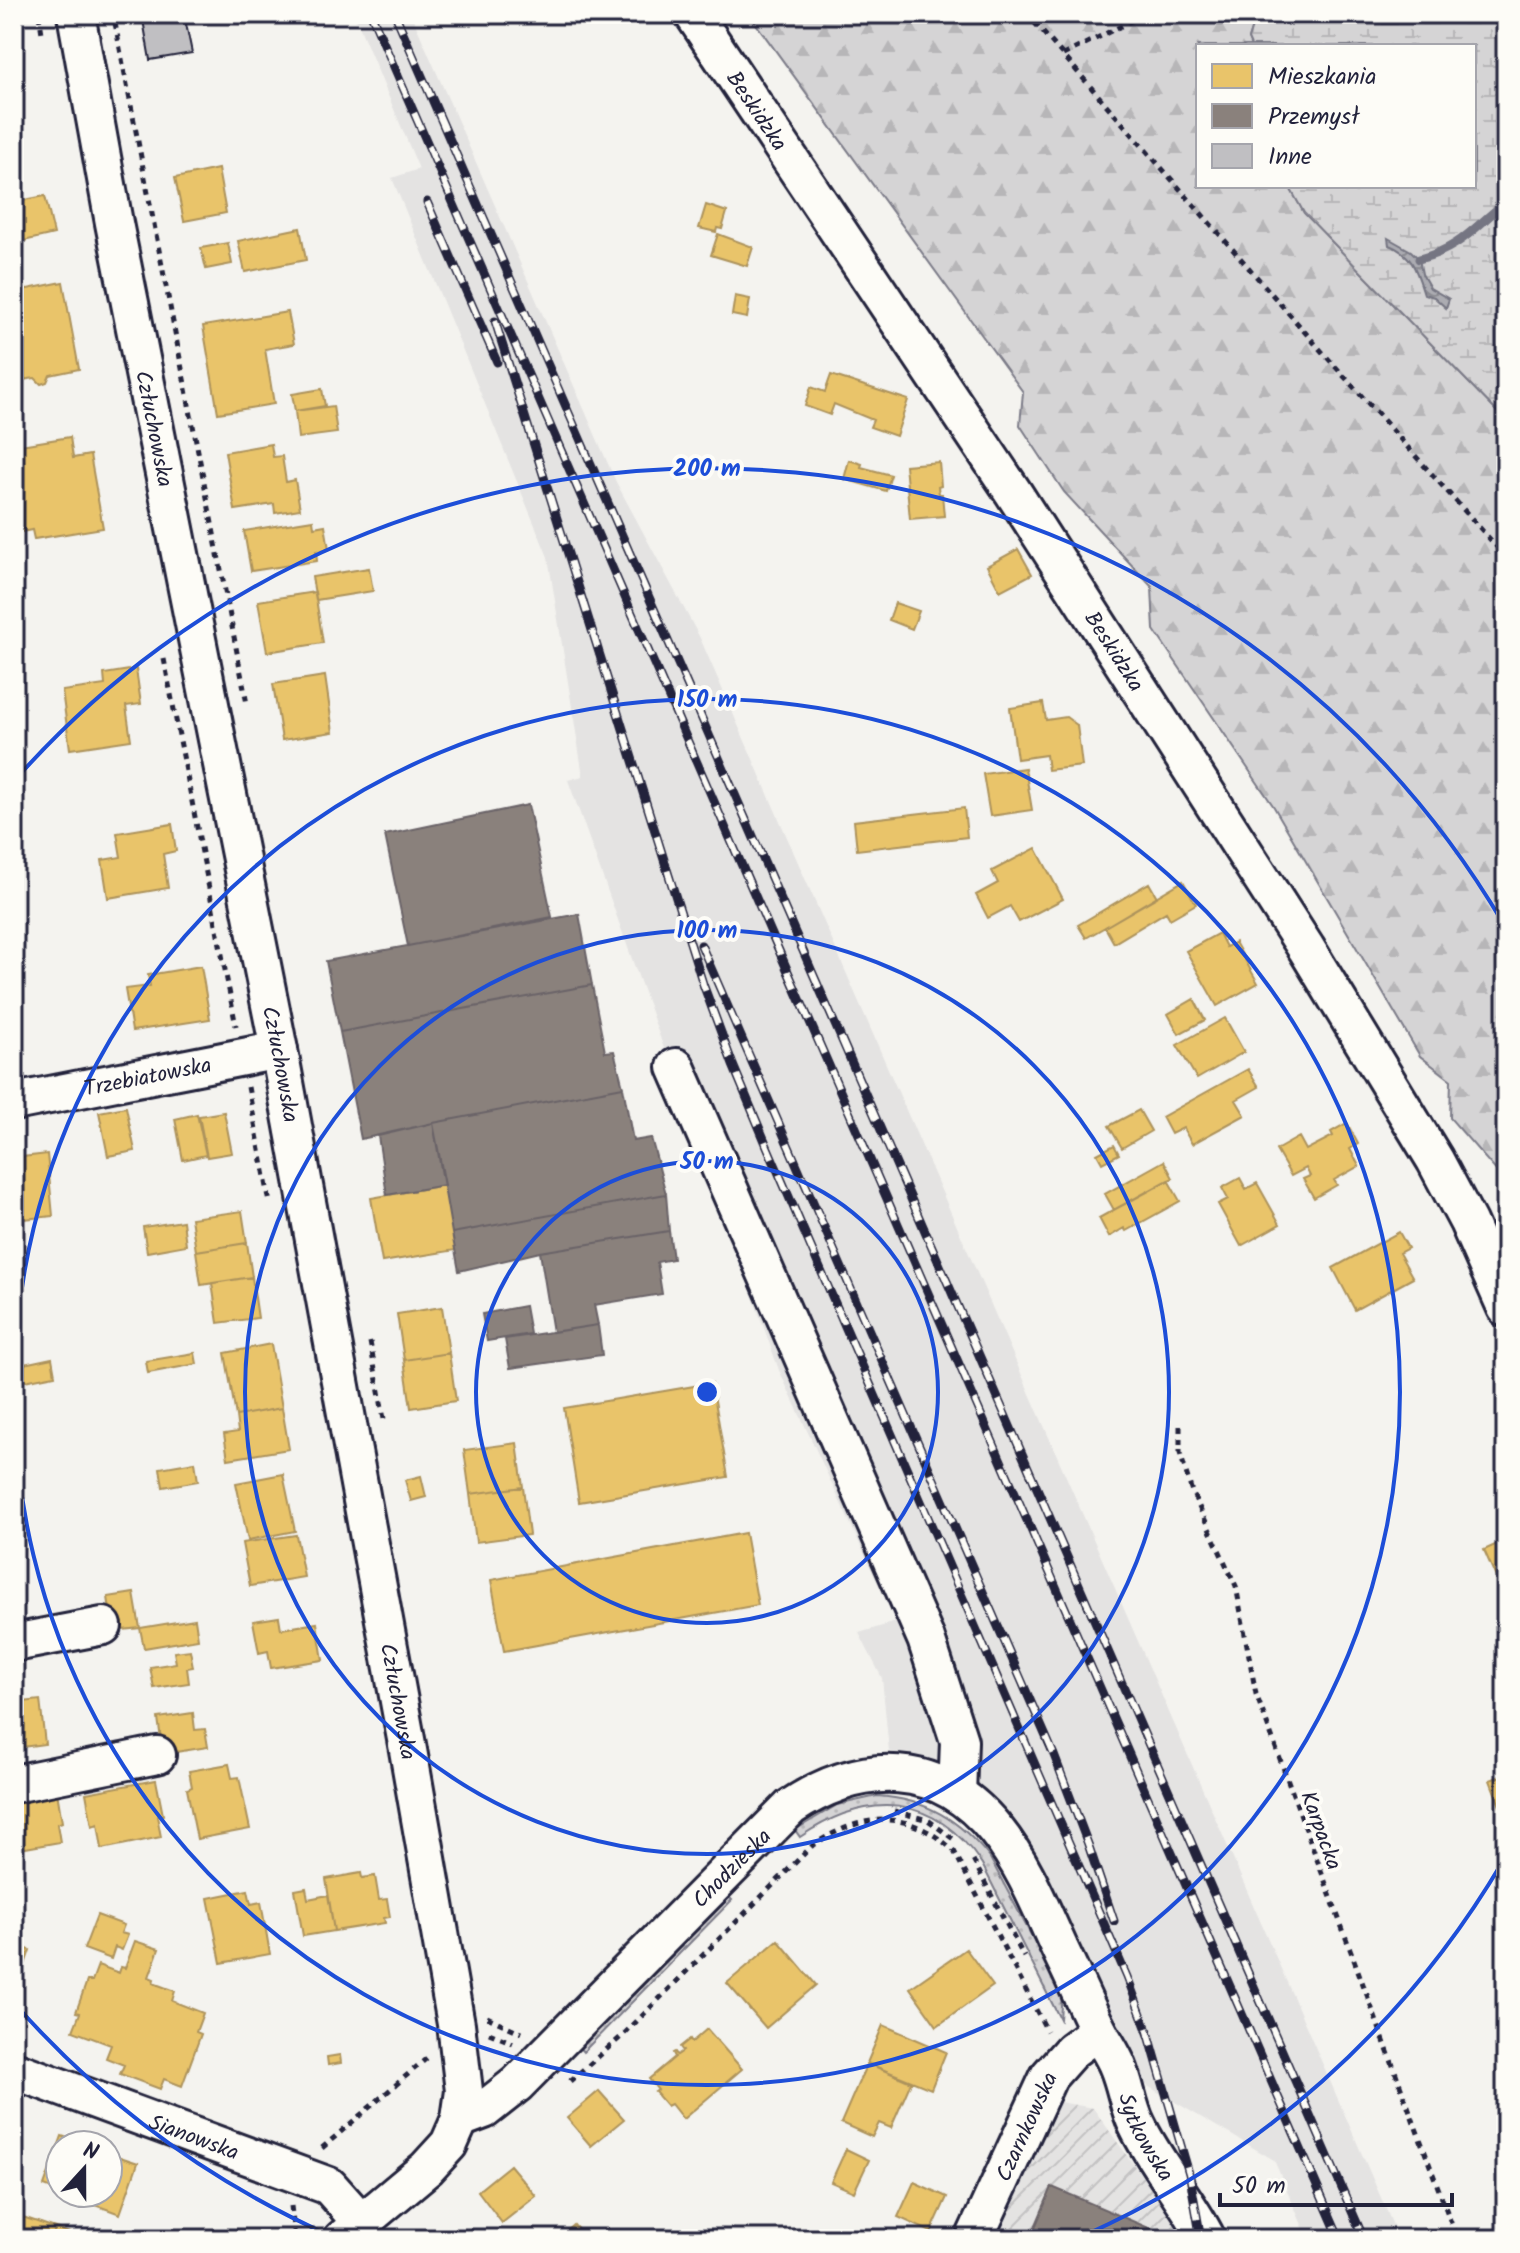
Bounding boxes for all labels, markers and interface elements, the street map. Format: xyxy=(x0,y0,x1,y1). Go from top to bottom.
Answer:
legend xyxy=(1196,44,1476,188)
text: Mieszkania xyxy=(1268,58,1377,97)
street label: Beskidzka xyxy=(716,65,795,159)
text: Przemysł xyxy=(1268,98,1361,137)
text: Inne xyxy=(1268,138,1312,177)
street label: Człuchowska xyxy=(124,368,181,490)
text: 200 m xyxy=(673,450,741,489)
street label: Beskidzka xyxy=(1074,605,1152,700)
text: 150 m xyxy=(677,681,737,720)
text: 100 m xyxy=(677,912,737,951)
street label: Człuchowska xyxy=(251,1003,307,1126)
street label: Trzebiatowska xyxy=(81,1049,215,1108)
text: 50 m xyxy=(679,1143,734,1182)
centre of rings xyxy=(693,1378,721,1406)
street label: Człuchowska xyxy=(369,1641,424,1763)
street label: Karpacka xyxy=(1289,1786,1350,1875)
street label: Chodzieska xyxy=(685,1821,781,1918)
street label: Czarnkowska xyxy=(988,2067,1069,2188)
street label: Sytkowska xyxy=(1107,2090,1182,2190)
street label: Sianowska xyxy=(143,2106,243,2171)
north arrow xyxy=(44,2129,124,2209)
text: N xyxy=(78,2134,103,2172)
scale bar xyxy=(1220,2157,1452,2207)
text: 50 m xyxy=(1232,2167,1286,2206)

